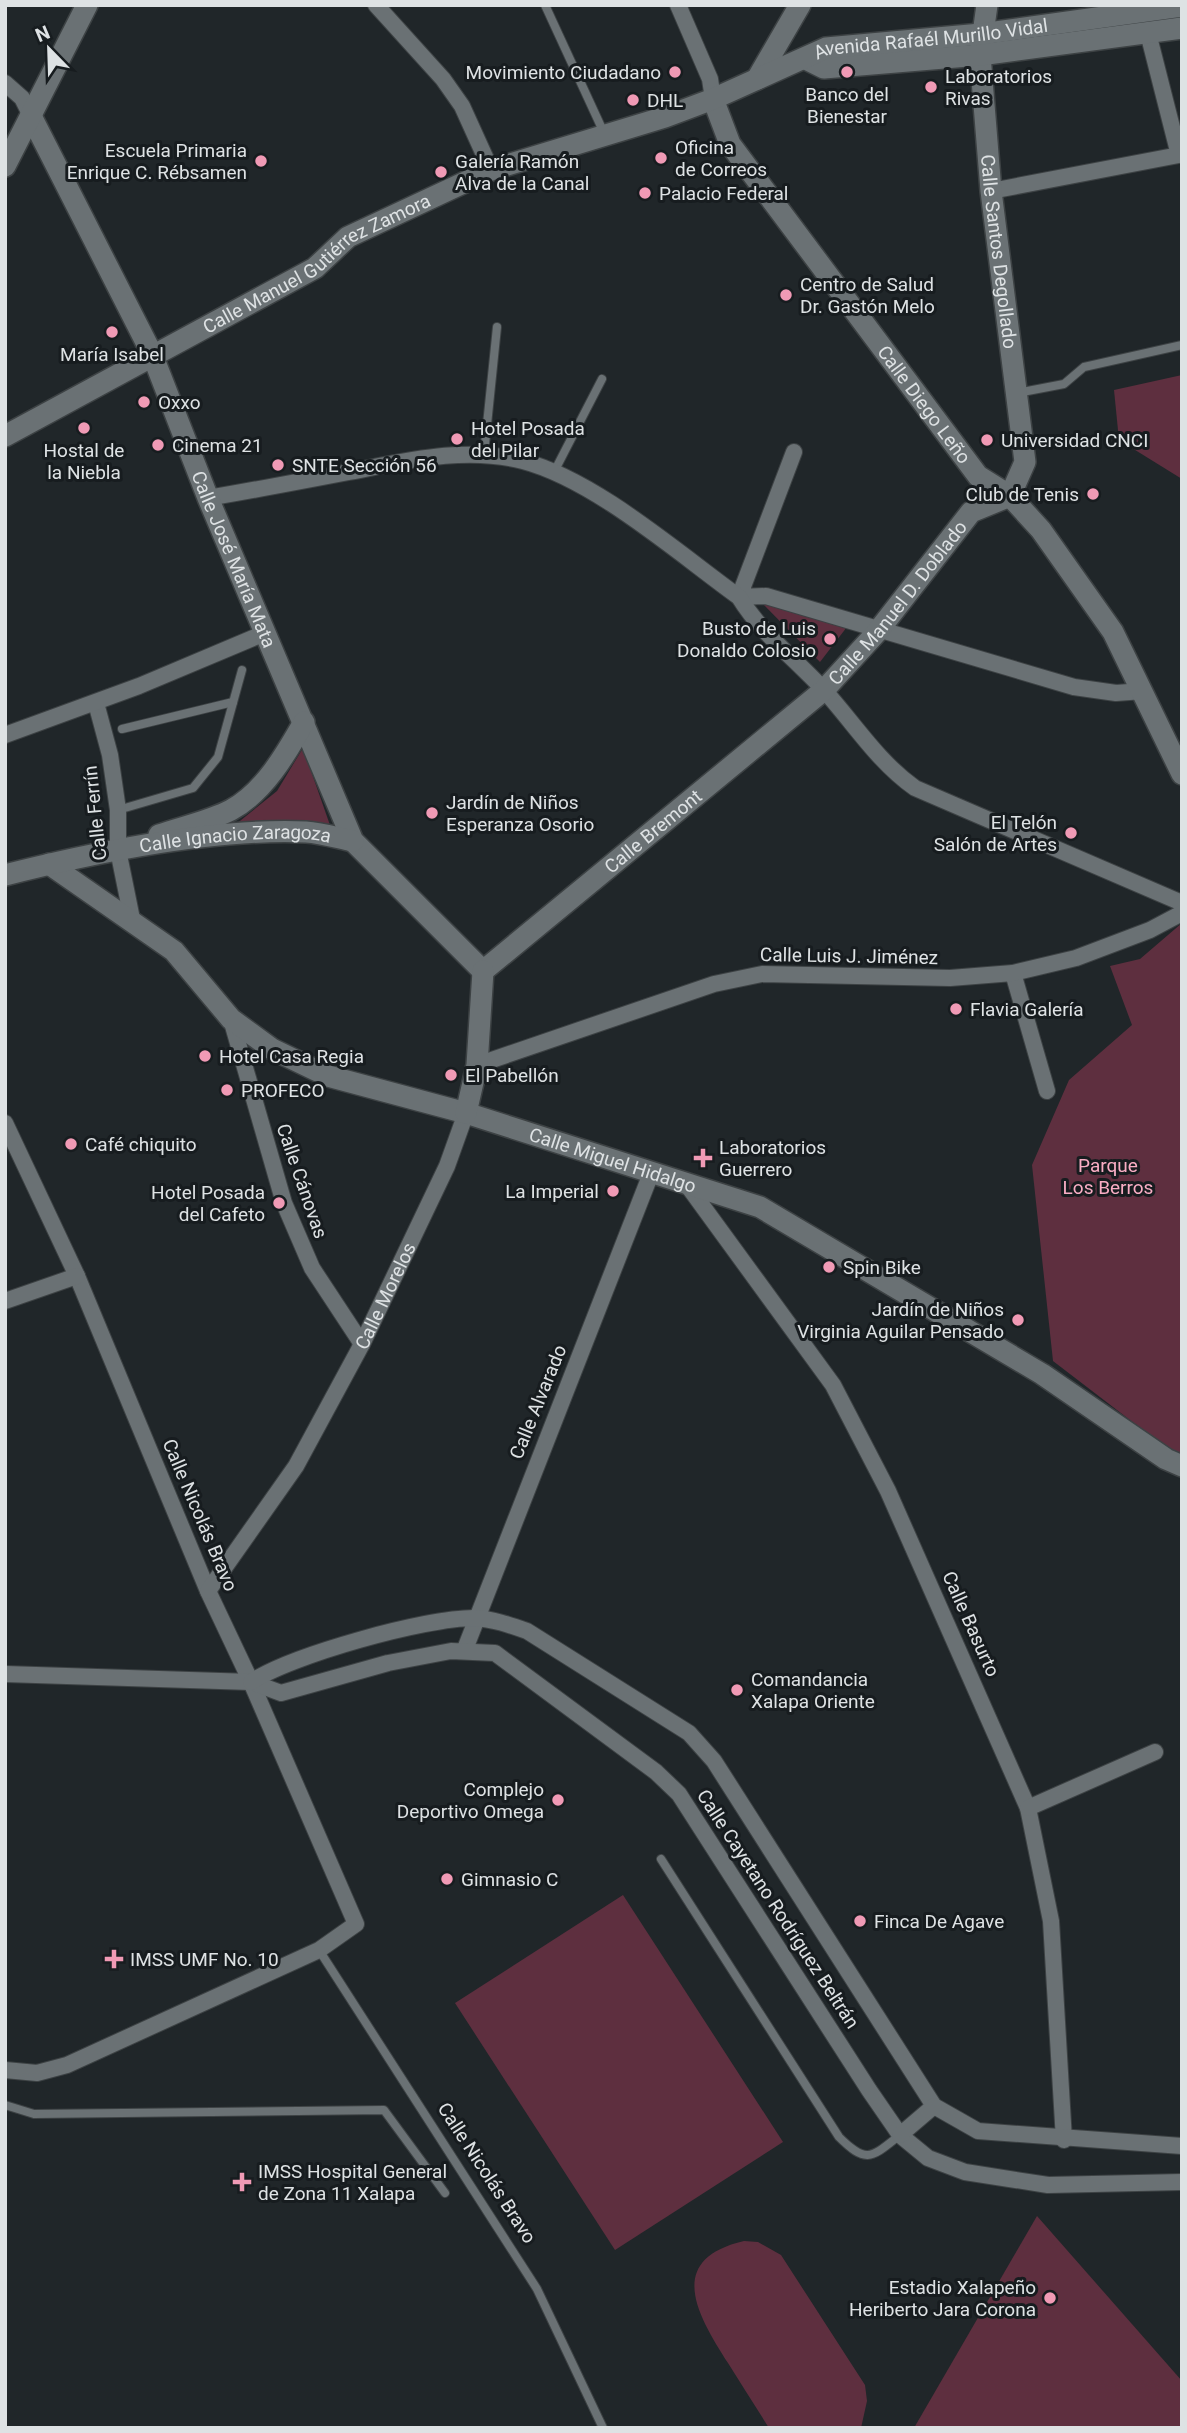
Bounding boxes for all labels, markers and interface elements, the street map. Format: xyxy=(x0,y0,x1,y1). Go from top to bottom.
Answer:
street label: Avenida Rafaél Murillo Vidal xyxy=(810,13,1049,64)
north arrow xyxy=(14,14,84,84)
text: N xyxy=(32,21,53,47)
place label: Movimiento Ciudadano xyxy=(466,61,661,84)
marker: Movimiento Ciudadano xyxy=(667,64,683,80)
marker: Banco del Bienestar xyxy=(839,64,855,80)
place label: Laboratorios Rivas xyxy=(945,65,1052,110)
marker: Laboratorios Rivas xyxy=(923,79,939,95)
place label: Banco del Bienestar xyxy=(805,83,889,128)
place label: DHL xyxy=(647,89,683,112)
marker: DHL xyxy=(625,92,641,108)
place label: Oficina de Correos xyxy=(675,136,767,181)
place label: Escuela Primaria Enrique C. Rébsamen xyxy=(67,139,247,184)
place label: Galería Ramón Alva de la Canal xyxy=(455,150,589,195)
marker: Oficina de Correos xyxy=(653,150,669,166)
marker: Escuela Primaria Enrique C. Rébsamen xyxy=(253,153,269,169)
street label: Calle Santos Degollado xyxy=(977,154,1022,350)
marker: Galería Ramón Alva de la Canal xyxy=(433,164,449,180)
place label: Palacio Federal xyxy=(659,182,788,205)
marker: Palacio Federal xyxy=(637,185,653,201)
street label: Calle Manuel Gutiérrez Zamora xyxy=(199,189,434,338)
place label: Centro de Salud Dr. Gastón Melo xyxy=(800,273,935,318)
marker: Centro de Salud Dr. Gastón Melo xyxy=(778,287,794,303)
marker: María Isabel xyxy=(104,324,120,340)
street label: Calle Diego Leño xyxy=(873,341,976,468)
place label: María Isabel xyxy=(60,343,164,366)
place label: Oxxo xyxy=(158,391,201,414)
marker: Oxxo xyxy=(136,394,152,410)
place label: Hotel Posada del Pilar xyxy=(471,417,585,462)
marker: Hostal de la Niebla xyxy=(76,420,92,436)
place label: Universidad CNCI xyxy=(1001,429,1148,452)
marker: Hotel Posada del Pilar xyxy=(449,431,465,447)
marker: Universidad CNCI xyxy=(979,432,995,448)
place label: Cinema 21 xyxy=(172,434,263,457)
marker: Cinema 21 xyxy=(150,437,166,453)
place label: Hostal de la Niebla xyxy=(44,439,124,484)
place label: SNTE Sección 56 xyxy=(292,454,437,477)
marker: SNTE Sección 56 xyxy=(270,457,286,473)
street label: Calle José María Mata xyxy=(187,468,281,651)
place label: Club de Tenis xyxy=(966,483,1079,506)
marker: Club de Tenis xyxy=(1085,486,1101,502)
street label: Calle Manuel D. Doblado xyxy=(823,516,971,690)
place label: Busto de Luis Donaldo Colosio xyxy=(677,617,816,662)
marker: Busto de Luis Donaldo Colosio xyxy=(822,631,838,647)
street label: Calle Ferrín xyxy=(79,764,111,862)
street label: Calle Bremont xyxy=(599,784,706,878)
place label: Jardín de Niños Esperanza Osorio xyxy=(446,791,594,836)
marker: Jardín de Niños Esperanza Osorio xyxy=(424,805,440,821)
place label: El Telón Salón de Artes xyxy=(934,811,1057,856)
street label: Calle Ignacio Zaragoza xyxy=(137,820,333,857)
marker: El Telón Salón de Artes xyxy=(1063,825,1079,841)
street label: Calle Luis J. Jiménez xyxy=(760,943,938,969)
place label: Flavia Galería xyxy=(970,998,1084,1021)
marker: Flavia Galería xyxy=(948,1001,964,1017)
place label: Hotel Casa Regia xyxy=(219,1045,364,1068)
marker: Hotel Casa Regia xyxy=(197,1048,213,1064)
place label: El Pabellón xyxy=(465,1064,559,1087)
marker: El Pabellón xyxy=(443,1067,459,1083)
place label: PROFECO xyxy=(241,1079,325,1102)
marker: PROFECO xyxy=(219,1082,235,1098)
street label: Calle Cánovas xyxy=(272,1121,332,1241)
street label: Calle Miguel Hidalgo xyxy=(526,1122,699,1197)
place label: Café chiquito xyxy=(85,1133,197,1156)
marker: Café chiquito xyxy=(63,1136,79,1152)
place label: Laboratorios Guerrero xyxy=(719,1136,826,1181)
marker: Laboratorios Guerrero xyxy=(693,1148,713,1168)
park label: Parque Los Berros xyxy=(1063,1154,1153,1199)
place label: La Imperial xyxy=(505,1180,599,1203)
place label: Hotel Posada del Cafeto xyxy=(151,1181,265,1226)
marker: La Imperial xyxy=(605,1183,621,1199)
marker: Hotel Posada del Cafeto xyxy=(271,1195,287,1211)
street label: Calle Morelos xyxy=(350,1239,420,1353)
place label: Spin Bike xyxy=(843,1256,921,1279)
marker: Spin Bike xyxy=(821,1259,837,1275)
place label: Jardín de Niños Virginia Aguilar Pensado xyxy=(797,1298,1004,1343)
marker: Jardín de Niños Virginia Aguilar Pensado xyxy=(1010,1312,1026,1328)
street label: Calle Alvarado xyxy=(505,1342,571,1462)
street label: Calle Nicolás Bravo xyxy=(158,1435,242,1595)
street label: Calle Basurto xyxy=(938,1568,1004,1680)
place label: Comandancia Xalapa Oriente xyxy=(751,1668,875,1713)
marker: Comandancia Xalapa Oriente xyxy=(729,1682,745,1698)
place label: Complejo Deportivo Omega xyxy=(397,1778,544,1823)
street label: Calle Cayetano Rodríguez Beltrán xyxy=(692,1785,864,2033)
marker: Complejo Deportivo Omega xyxy=(550,1792,566,1808)
place label: Gimnasio C xyxy=(461,1868,558,1891)
marker: Gimnasio C xyxy=(439,1871,455,1887)
place label: Finca De Agave xyxy=(874,1910,1004,1933)
marker: Finca De Agave xyxy=(852,1913,868,1929)
place label: IMSS UMF No. 10 xyxy=(130,1948,279,1971)
marker: IMSS UMF No. 10 xyxy=(104,1949,124,1969)
street label: Calle Nicolás Bravo xyxy=(433,2098,541,2248)
place label: IMSS Hospital General de Zona 11 Xalapa xyxy=(258,2160,447,2205)
marker: IMSS Hospital General de Zona 11 Xalapa xyxy=(232,2172,252,2192)
place label: Estadio Xalapeño Heriberto Jara Corona xyxy=(849,2276,1036,2321)
marker: Estadio Xalapeño Heriberto Jara Corona xyxy=(1042,2290,1058,2306)

